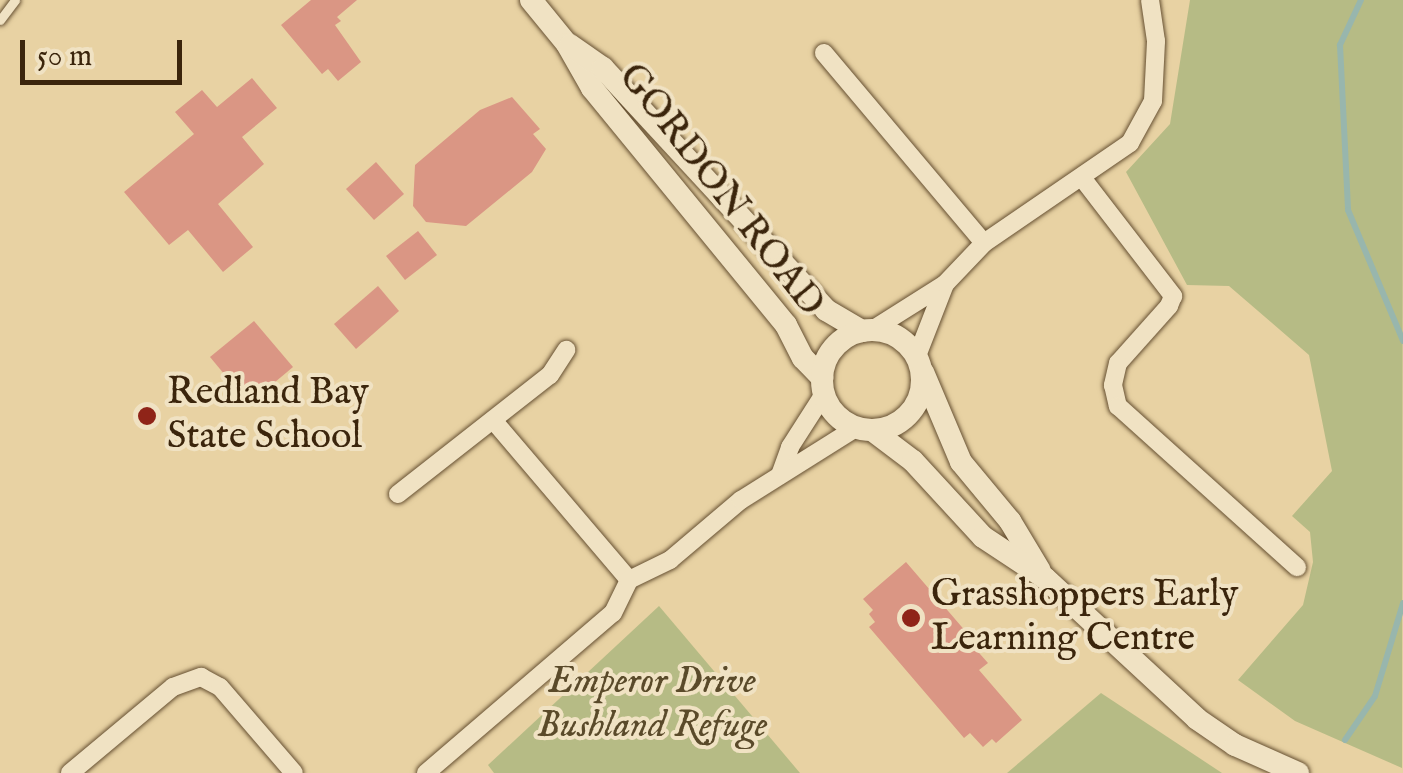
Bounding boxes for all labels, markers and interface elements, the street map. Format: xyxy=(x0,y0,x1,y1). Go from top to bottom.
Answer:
scale bar xyxy=(25,20,188,82)
text: 50 m xyxy=(37,38,92,76)
street label: GORDON ROAD xyxy=(607,56,833,326)
place label: Redland Bay State School xyxy=(167,371,369,460)
marker: Redland Bay State School xyxy=(136,405,158,427)
place label: Grasshoppers Early Learning Centre xyxy=(931,573,1238,662)
marker: Grasshoppers Early Learning Centre xyxy=(900,607,922,629)
park label: Emperor Drive Bushland Refuge xyxy=(537,660,767,749)

